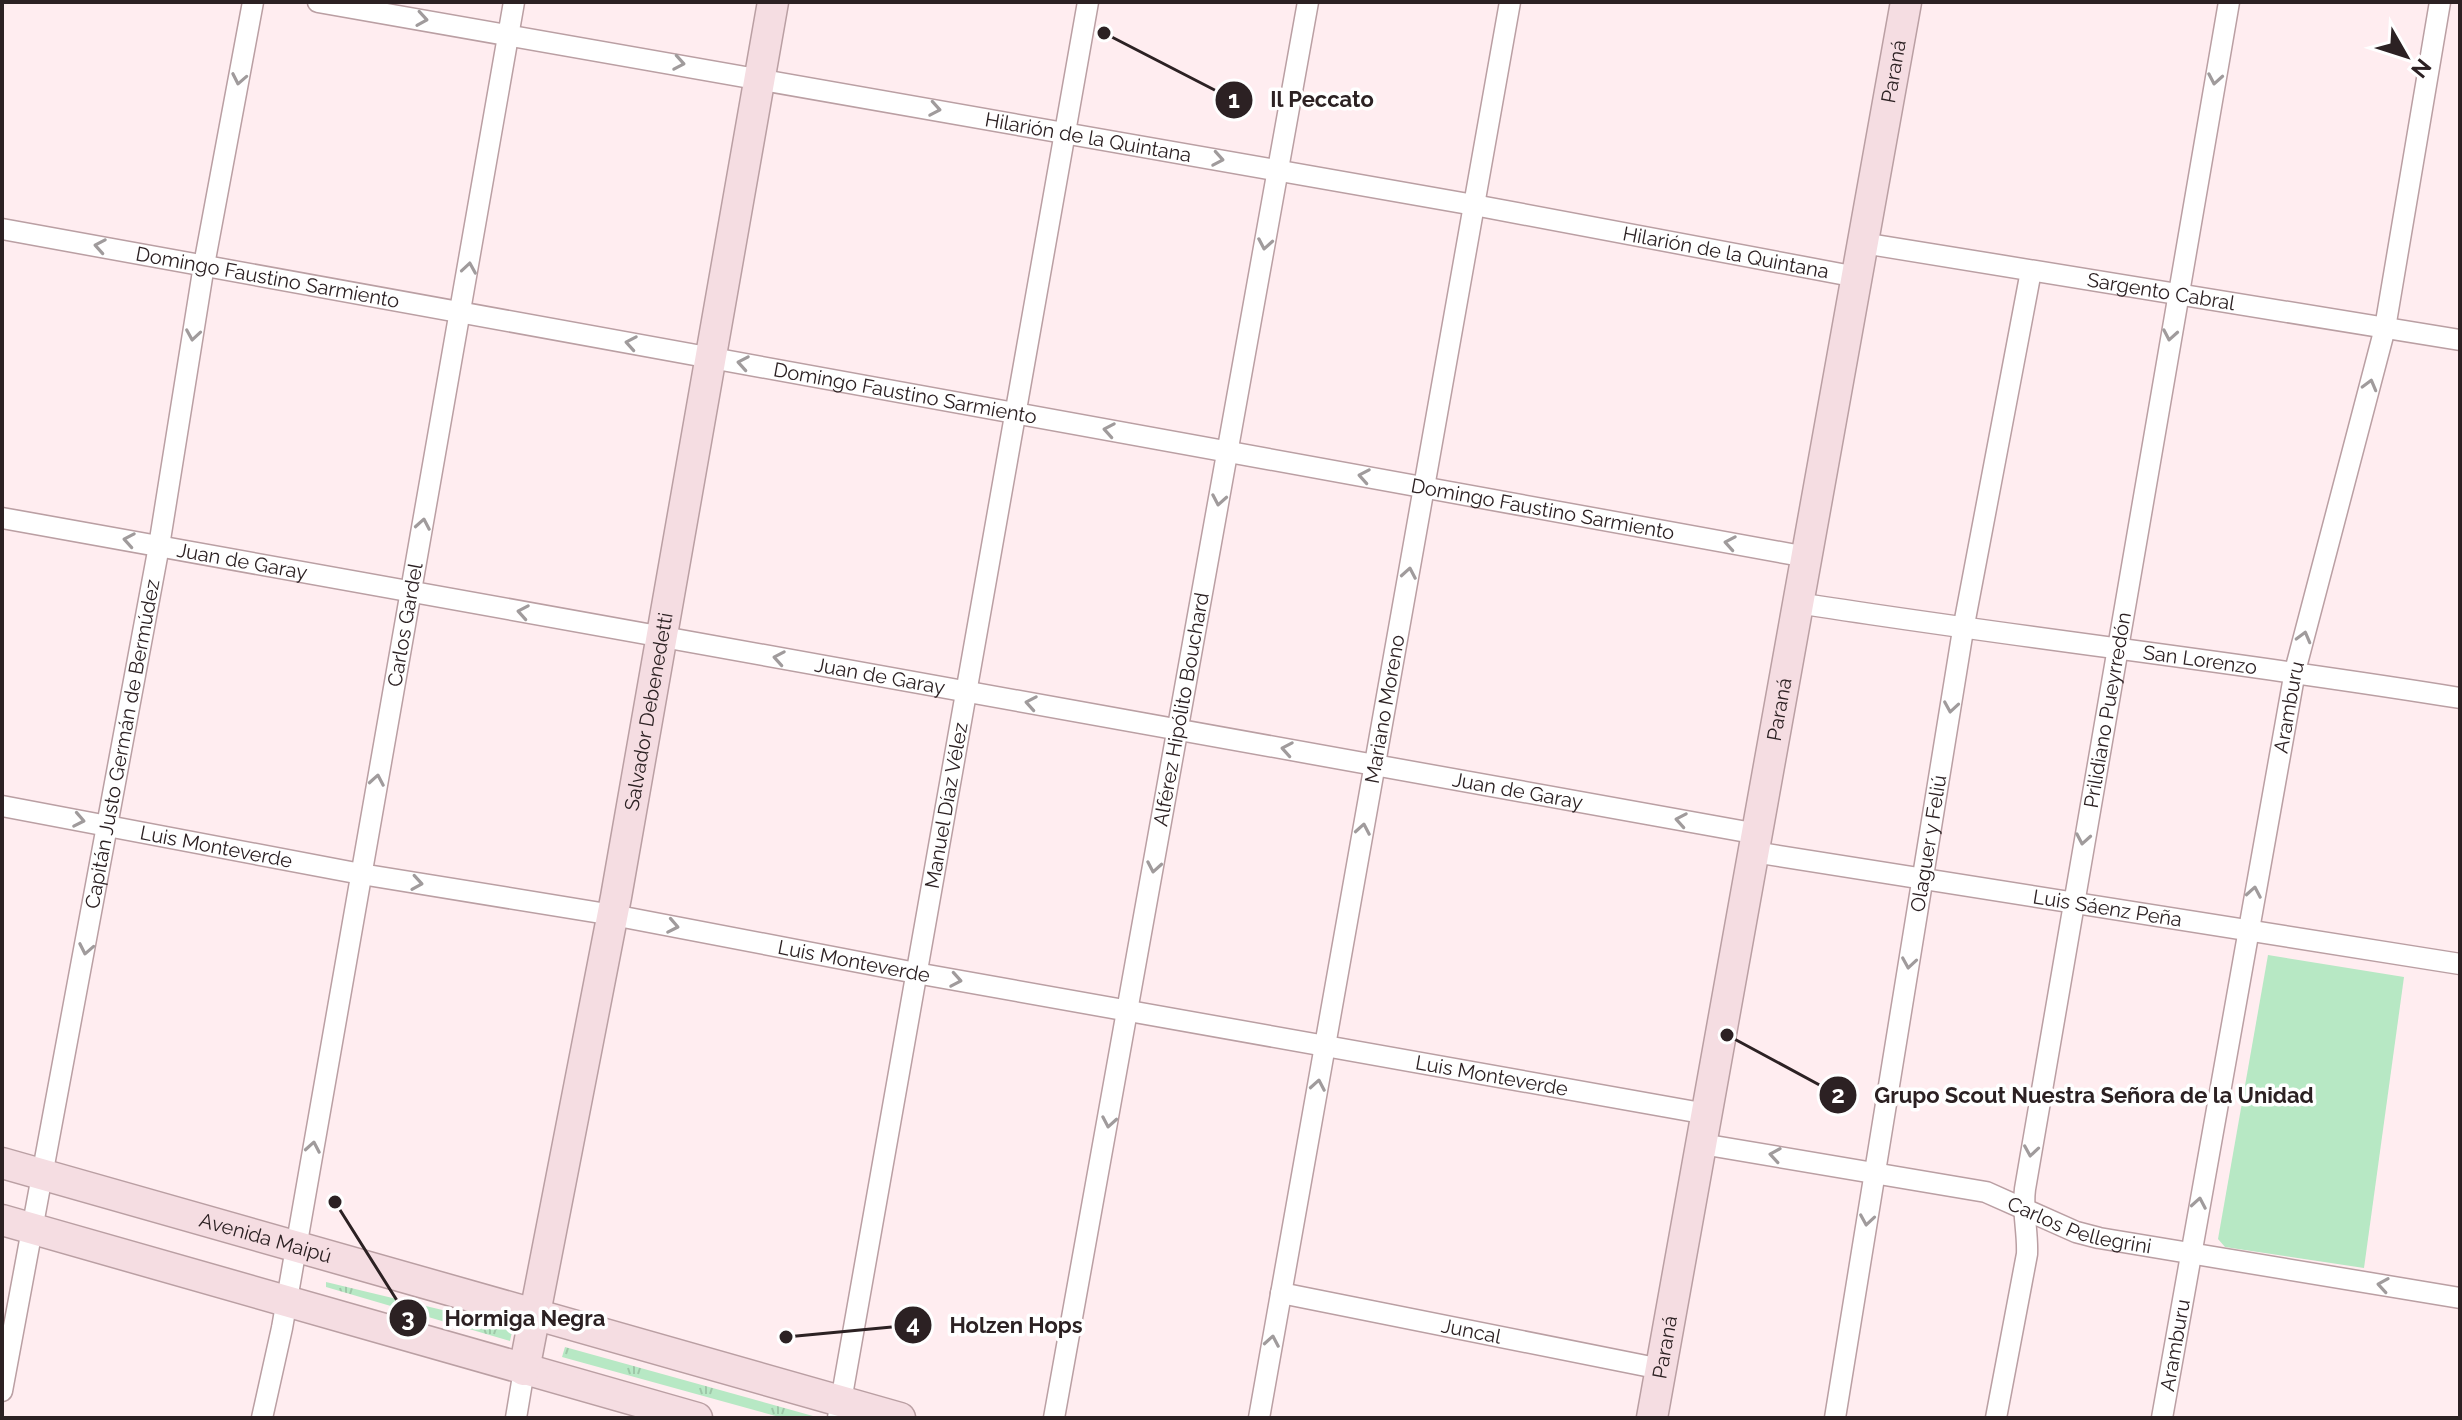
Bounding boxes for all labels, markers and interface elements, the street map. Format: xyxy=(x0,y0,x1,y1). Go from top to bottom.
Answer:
one-way arrow xyxy=(416,10,429,27)
north arrow xyxy=(2366,16,2446,96)
street label: Paraná xyxy=(1876,38,1911,105)
one-way arrow xyxy=(672,54,685,71)
text: N xyxy=(2406,54,2437,83)
one-way arrow xyxy=(232,72,249,85)
one-way arrow xyxy=(2207,72,2224,86)
callout: Il Peccato xyxy=(1214,77,1390,123)
text: 1 xyxy=(1228,85,1240,114)
text: Il Peccato xyxy=(1270,86,1374,112)
one-way arrow xyxy=(928,99,941,116)
street label: Hilarión de la Quintana xyxy=(983,107,1193,167)
one-way arrow xyxy=(1211,150,1225,167)
street label: Hilarión de la Quintana xyxy=(1621,221,1831,283)
one-way arrow xyxy=(1257,237,1274,251)
one-way arrow xyxy=(93,239,107,256)
street label: Domingo Faustino Sarmiento xyxy=(134,242,401,313)
one-way arrow xyxy=(459,261,476,275)
street label: Sargento Cabral xyxy=(2085,268,2237,315)
one-way arrow xyxy=(185,328,202,341)
one-way arrow xyxy=(2162,328,2179,342)
one-way arrow xyxy=(624,335,638,352)
one-way arrow xyxy=(736,355,749,372)
street label: Domingo Faustino Sarmiento xyxy=(772,357,1039,429)
one-way arrow xyxy=(2360,379,2377,393)
one-way arrow xyxy=(1102,422,1115,439)
one-way arrow xyxy=(1358,469,1371,486)
street label: Domingo Faustino Sarmiento xyxy=(1409,473,1677,545)
one-way arrow xyxy=(1212,493,1229,507)
one-way arrow xyxy=(414,517,431,531)
one-way arrow xyxy=(122,533,136,550)
one-way arrow xyxy=(1724,536,1737,553)
street label: Juan de Garay xyxy=(175,538,309,585)
street label: Carlos Gardel xyxy=(382,560,428,689)
one-way arrow xyxy=(1399,566,1416,580)
street label: Capitán Justo Germán de Bermúdez xyxy=(80,577,165,911)
street label: Alférez Hipólito Bouchard xyxy=(1148,591,1214,828)
one-way arrow xyxy=(516,605,529,622)
street label: Prilidiano Pueyrredón xyxy=(2079,610,2136,810)
street label: Salvador Debenedetti xyxy=(619,611,678,813)
one-way arrow xyxy=(2295,631,2311,644)
street label: Mariano Moreno xyxy=(1360,633,1410,785)
street label: San Lorenzo xyxy=(2142,640,2259,679)
one-way arrow xyxy=(772,651,785,668)
street label: Juan de Garay xyxy=(813,652,947,700)
street label: Aramburu xyxy=(2269,659,2309,755)
street label: Paraná xyxy=(1762,676,1797,743)
one-way arrow xyxy=(1025,696,1038,713)
one-way arrow xyxy=(1943,700,1960,714)
street label: Manuel Díaz Vélez xyxy=(920,720,973,890)
one-way arrow xyxy=(1281,741,1294,758)
street label: Juan de Garay xyxy=(1451,767,1585,814)
one-way arrow xyxy=(368,773,385,787)
street label: Olaguer y Feliú xyxy=(1905,773,1951,914)
one-way arrow xyxy=(71,811,85,828)
one-way arrow xyxy=(1674,813,1688,830)
street label: Luis Monteverde xyxy=(138,820,295,873)
one-way arrow xyxy=(1354,822,1371,836)
one-way arrow xyxy=(2075,833,2092,846)
one-way arrow xyxy=(1147,860,1164,873)
one-way arrow xyxy=(410,874,424,891)
street label: Luis Sáenz Peña xyxy=(2031,884,2184,932)
one-way arrow xyxy=(2245,885,2262,899)
one-way arrow xyxy=(666,917,679,934)
street label: Luis Monteverde xyxy=(776,935,932,987)
one-way arrow xyxy=(78,942,95,956)
one-way arrow xyxy=(1901,957,1918,970)
one-way arrow xyxy=(949,971,963,988)
street label: Luis Monteverde xyxy=(1414,1050,1570,1101)
callout: Grupo Scout Nuestra Señora de la Unidad xyxy=(1818,1072,2330,1118)
one-way arrow xyxy=(1308,1078,1325,1092)
text: 2 xyxy=(1831,1080,1845,1109)
text: Grupo Scout Nuestra Señora de la Unidad xyxy=(1874,1082,2314,1108)
one-way arrow xyxy=(1101,1116,1118,1129)
one-way arrow xyxy=(304,1140,321,1153)
one-way arrow xyxy=(2023,1144,2040,1158)
one-way arrow xyxy=(1769,1148,1782,1165)
street label: Carlos Pellegrini xyxy=(2004,1191,2153,1259)
one-way arrow xyxy=(2190,1196,2207,1210)
street label: Avenida Maipú xyxy=(197,1208,334,1268)
one-way arrow xyxy=(1859,1213,1876,1227)
one-way arrow xyxy=(2376,1278,2390,1295)
callout: Hormiga Negra xyxy=(388,1295,621,1341)
street label: Aramburu xyxy=(2155,1297,2195,1393)
callout: Holzen Hops xyxy=(893,1302,1099,1348)
text: 3 xyxy=(401,1303,415,1332)
text: Hormiga Negra xyxy=(445,1305,605,1331)
text: 4 xyxy=(906,1310,920,1339)
text: Holzen Hops xyxy=(949,1312,1083,1338)
street label: Juncal xyxy=(1439,1313,1504,1349)
street label: Paraná xyxy=(1647,1314,1682,1381)
one-way arrow xyxy=(1263,1334,1280,1348)

